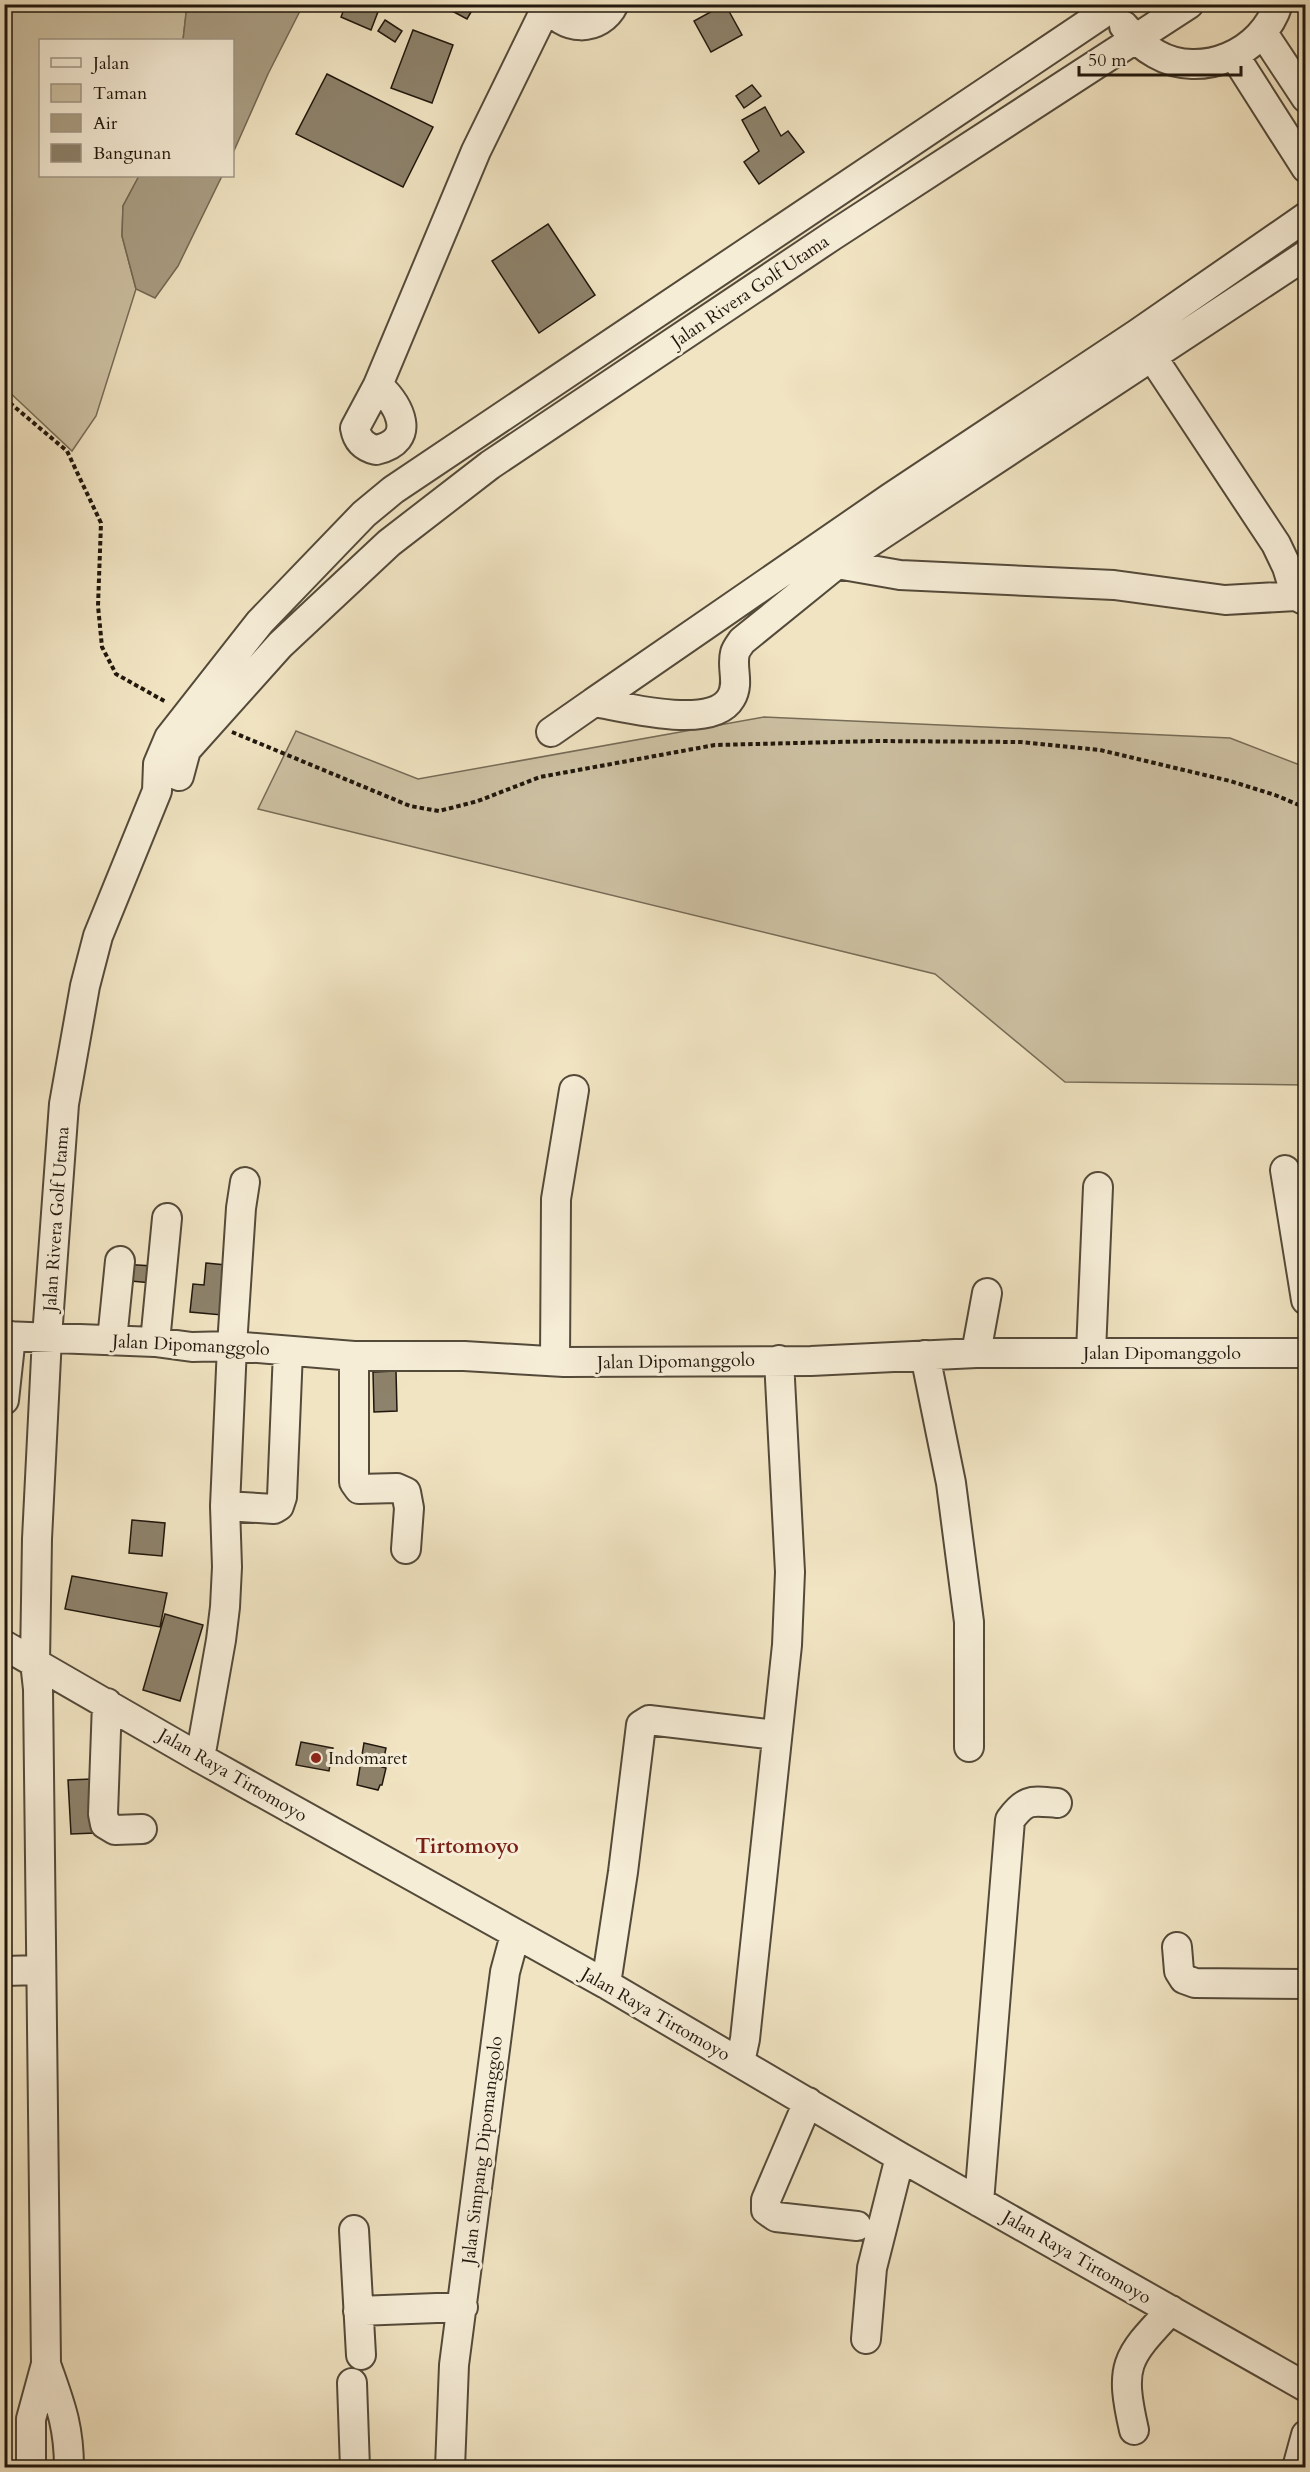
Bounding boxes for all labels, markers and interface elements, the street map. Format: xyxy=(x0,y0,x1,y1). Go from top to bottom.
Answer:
legend xyxy=(39,39,234,177)
scale bar xyxy=(1079,39,1241,77)
text: 50 m xyxy=(1088,48,1127,73)
text: Jalan xyxy=(90,51,130,76)
text: Taman xyxy=(93,81,148,106)
text: Air xyxy=(93,111,118,136)
text: Bangunan xyxy=(93,141,172,166)
street label: Jalan Rivera Golf Utama xyxy=(664,229,834,355)
street label: Jalan Rivera Golf Utama xyxy=(37,1126,75,1315)
street label: Jalan Dipomanggolo xyxy=(109,1329,271,1362)
street label: Jalan Dipomanggolo xyxy=(1080,1341,1241,1366)
street label: Jalan Dipomanggolo xyxy=(594,1348,755,1375)
street label: Jalan Raya Tirtomoyo xyxy=(151,1721,312,1828)
place label: Indomaret xyxy=(328,1746,407,1771)
marker: Indomaret xyxy=(309,1751,323,1765)
district label: Tirtomoyo xyxy=(415,1832,519,1861)
street label: Jalan Raya Tirtomoyo xyxy=(574,1960,735,2067)
street label: Jalan Simpang Dipomanggolo xyxy=(456,2034,509,2268)
street label: Jalan Raya Tirtomoyo xyxy=(995,2203,1156,2310)

